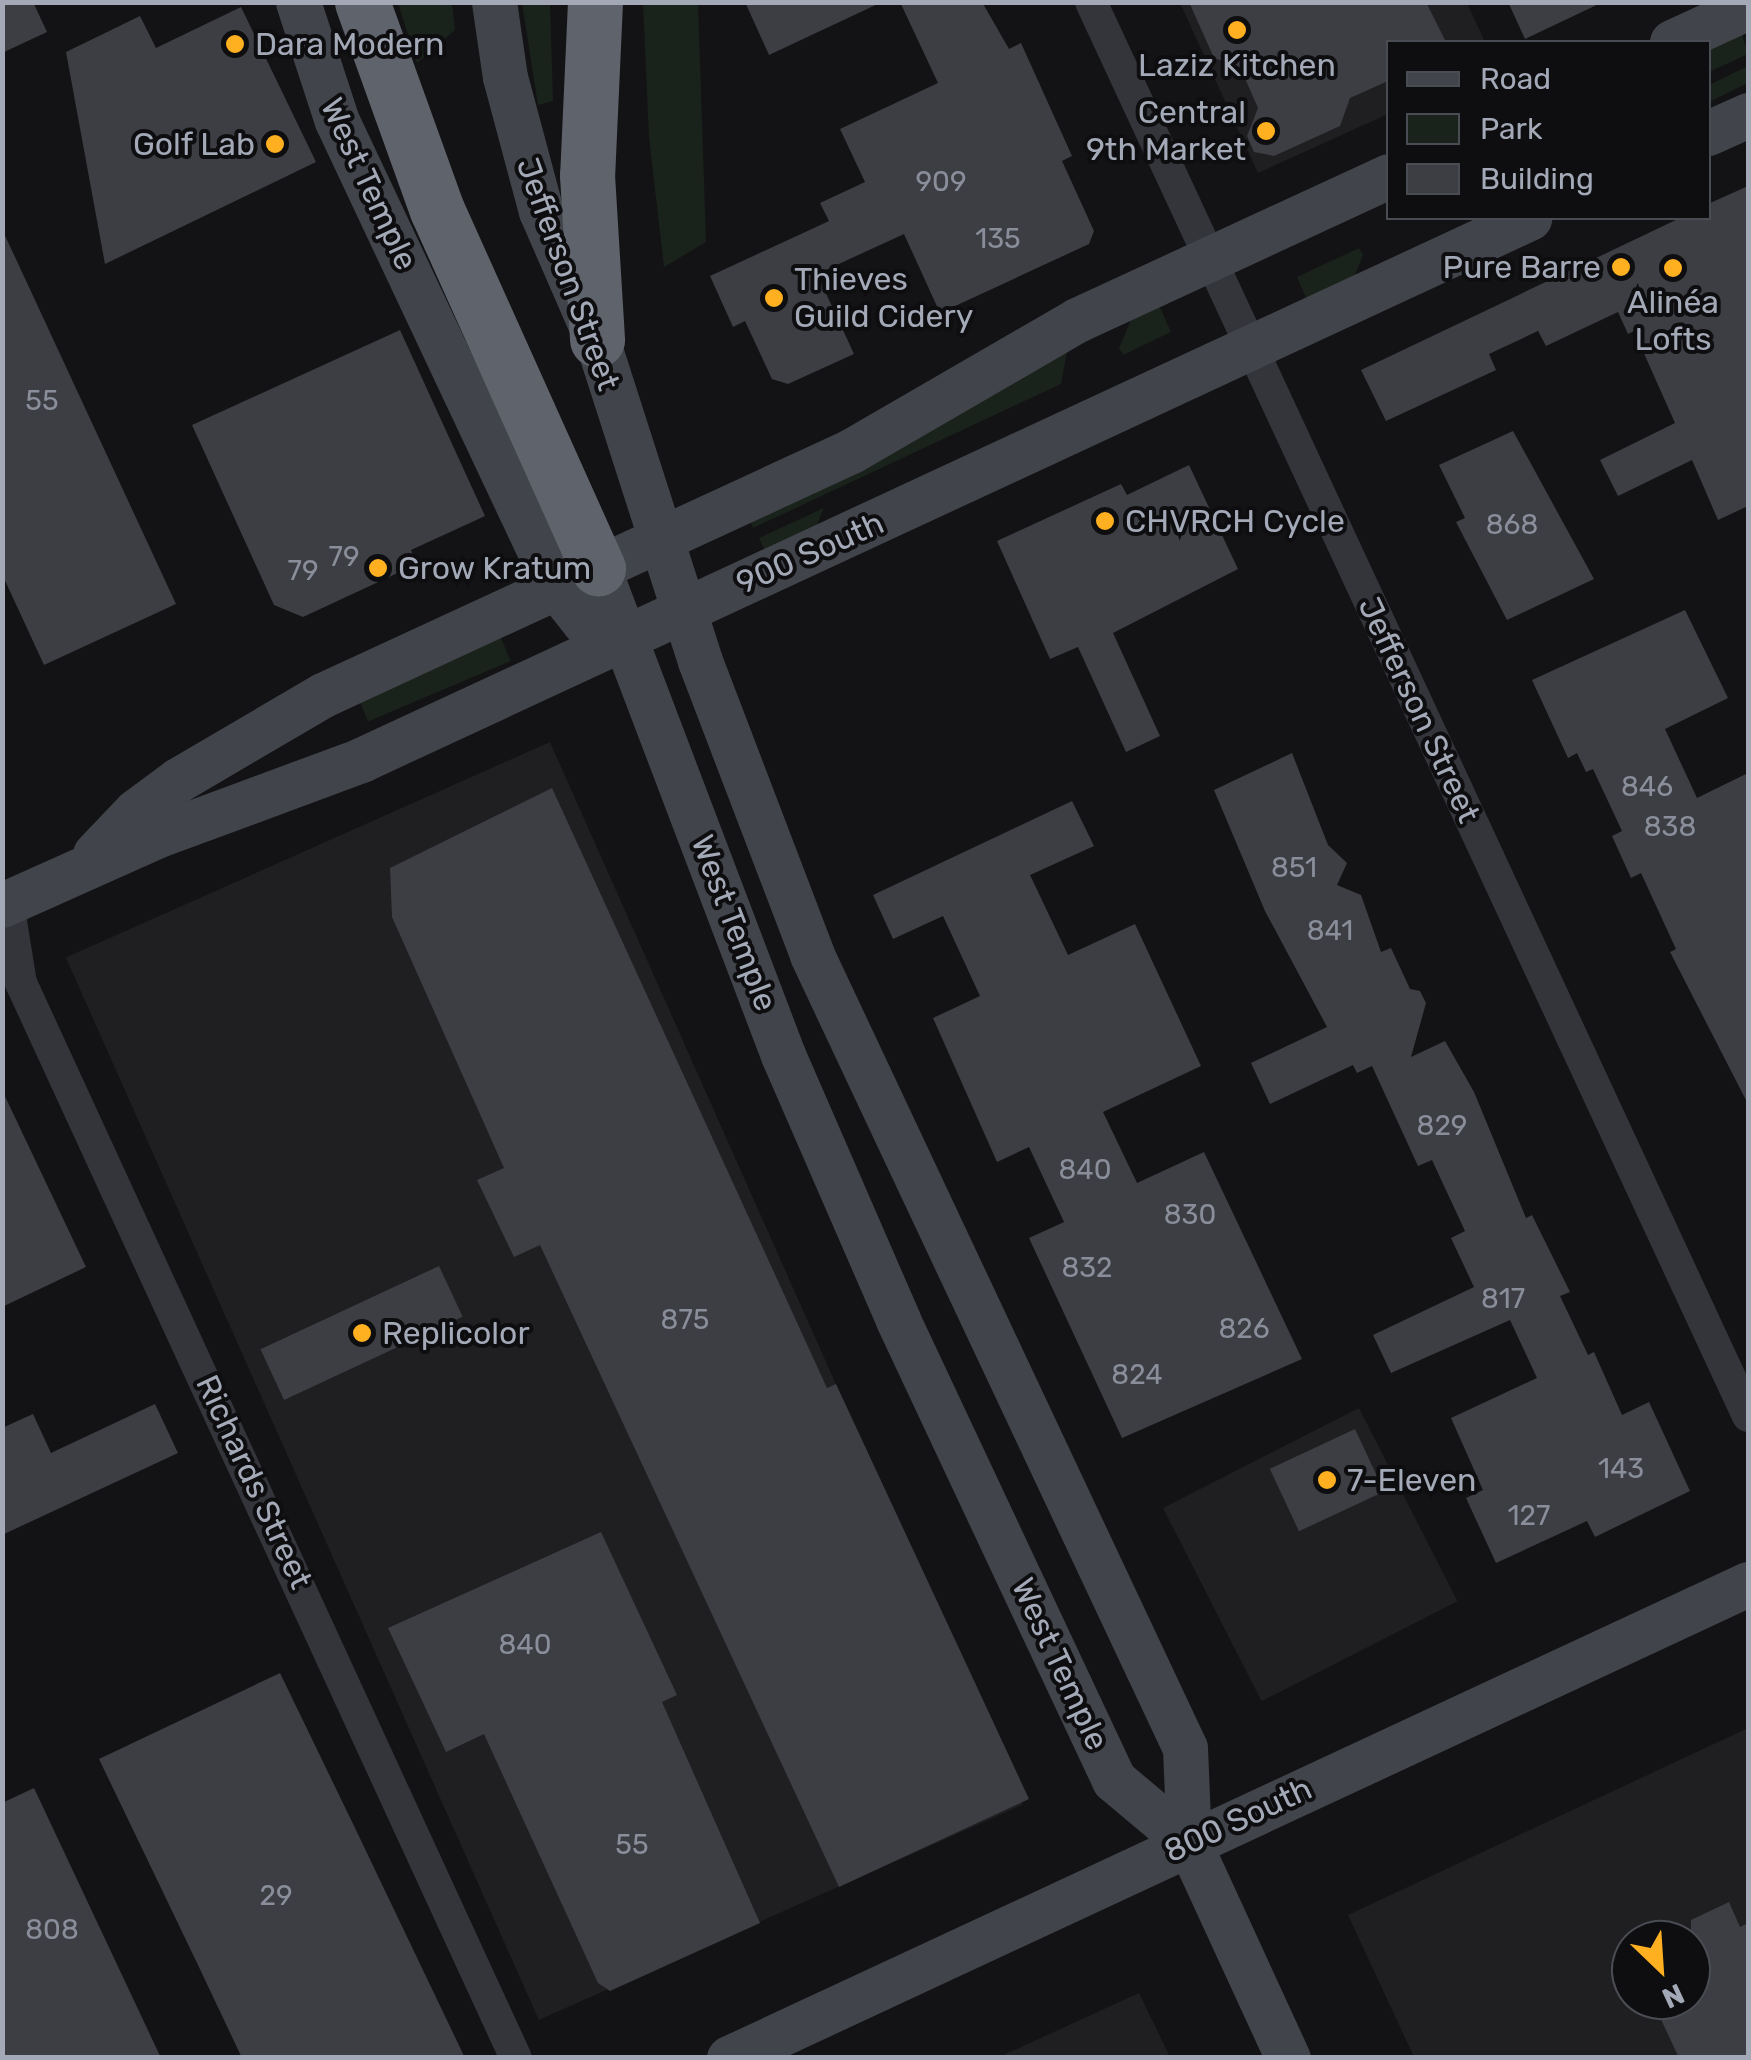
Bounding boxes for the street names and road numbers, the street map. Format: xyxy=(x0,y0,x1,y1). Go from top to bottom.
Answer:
street label: West Temple xyxy=(312,92,426,276)
street label: Jefferson Street xyxy=(508,153,628,395)
street label: 900 South xyxy=(730,504,890,602)
street label: Jefferson Street xyxy=(1350,591,1488,829)
street label: West Temple xyxy=(683,829,785,1017)
street label: Richards Street xyxy=(188,1369,320,1595)
street label: West Temple xyxy=(1003,1572,1117,1756)
street label: 800 South xyxy=(1158,1769,1318,1871)

